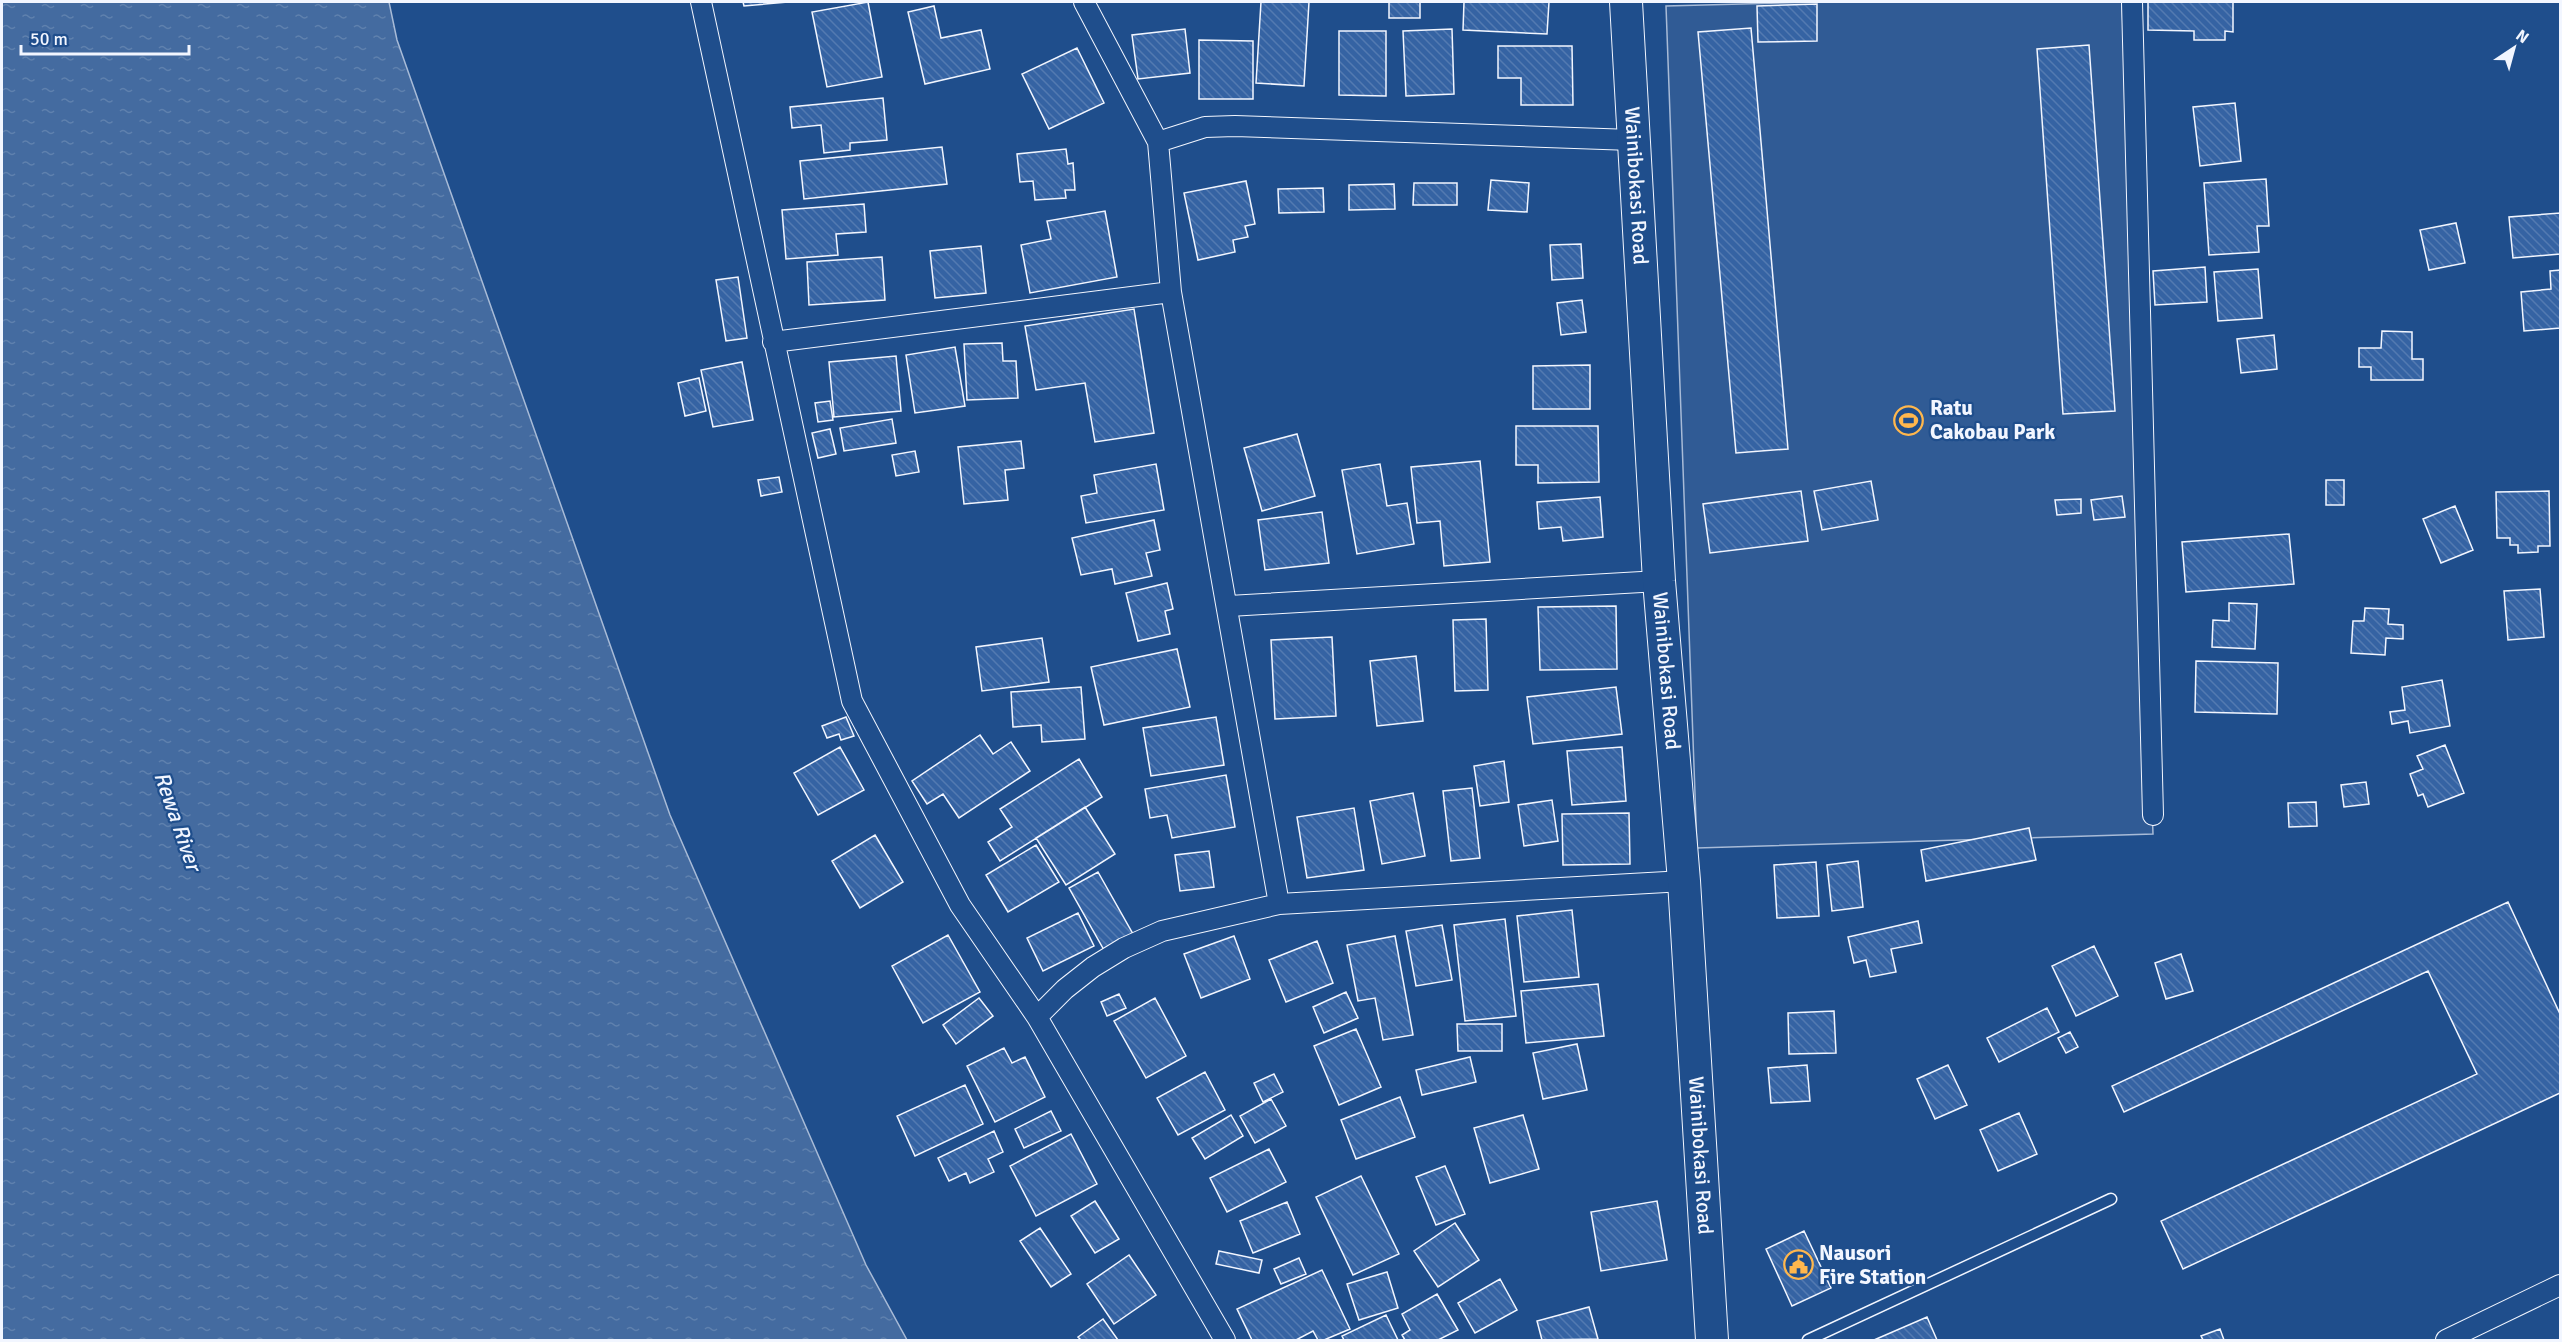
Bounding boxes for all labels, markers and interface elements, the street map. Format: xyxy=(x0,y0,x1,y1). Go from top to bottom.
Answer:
scale bar xyxy=(21,18,189,56)
north arrow xyxy=(2484,18,2544,78)
text: N xyxy=(2512,25,2533,48)
text: 50 m xyxy=(30,28,68,50)
street label: Wainibokasi Road xyxy=(1619,106,1654,266)
place label: Ratu Cakobau Park xyxy=(1930,395,2055,445)
sports icon: Ratu Cakobau Park xyxy=(1893,404,1925,436)
street label: Wainibokasi Road xyxy=(1647,591,1686,751)
water label: Rewa River xyxy=(148,768,208,877)
street label: Wainibokasi Road xyxy=(1683,1076,1719,1235)
place label: Nausori Fire Station xyxy=(1819,1240,1926,1290)
public building icon: Nausori Fire Station xyxy=(1782,1249,1814,1281)

